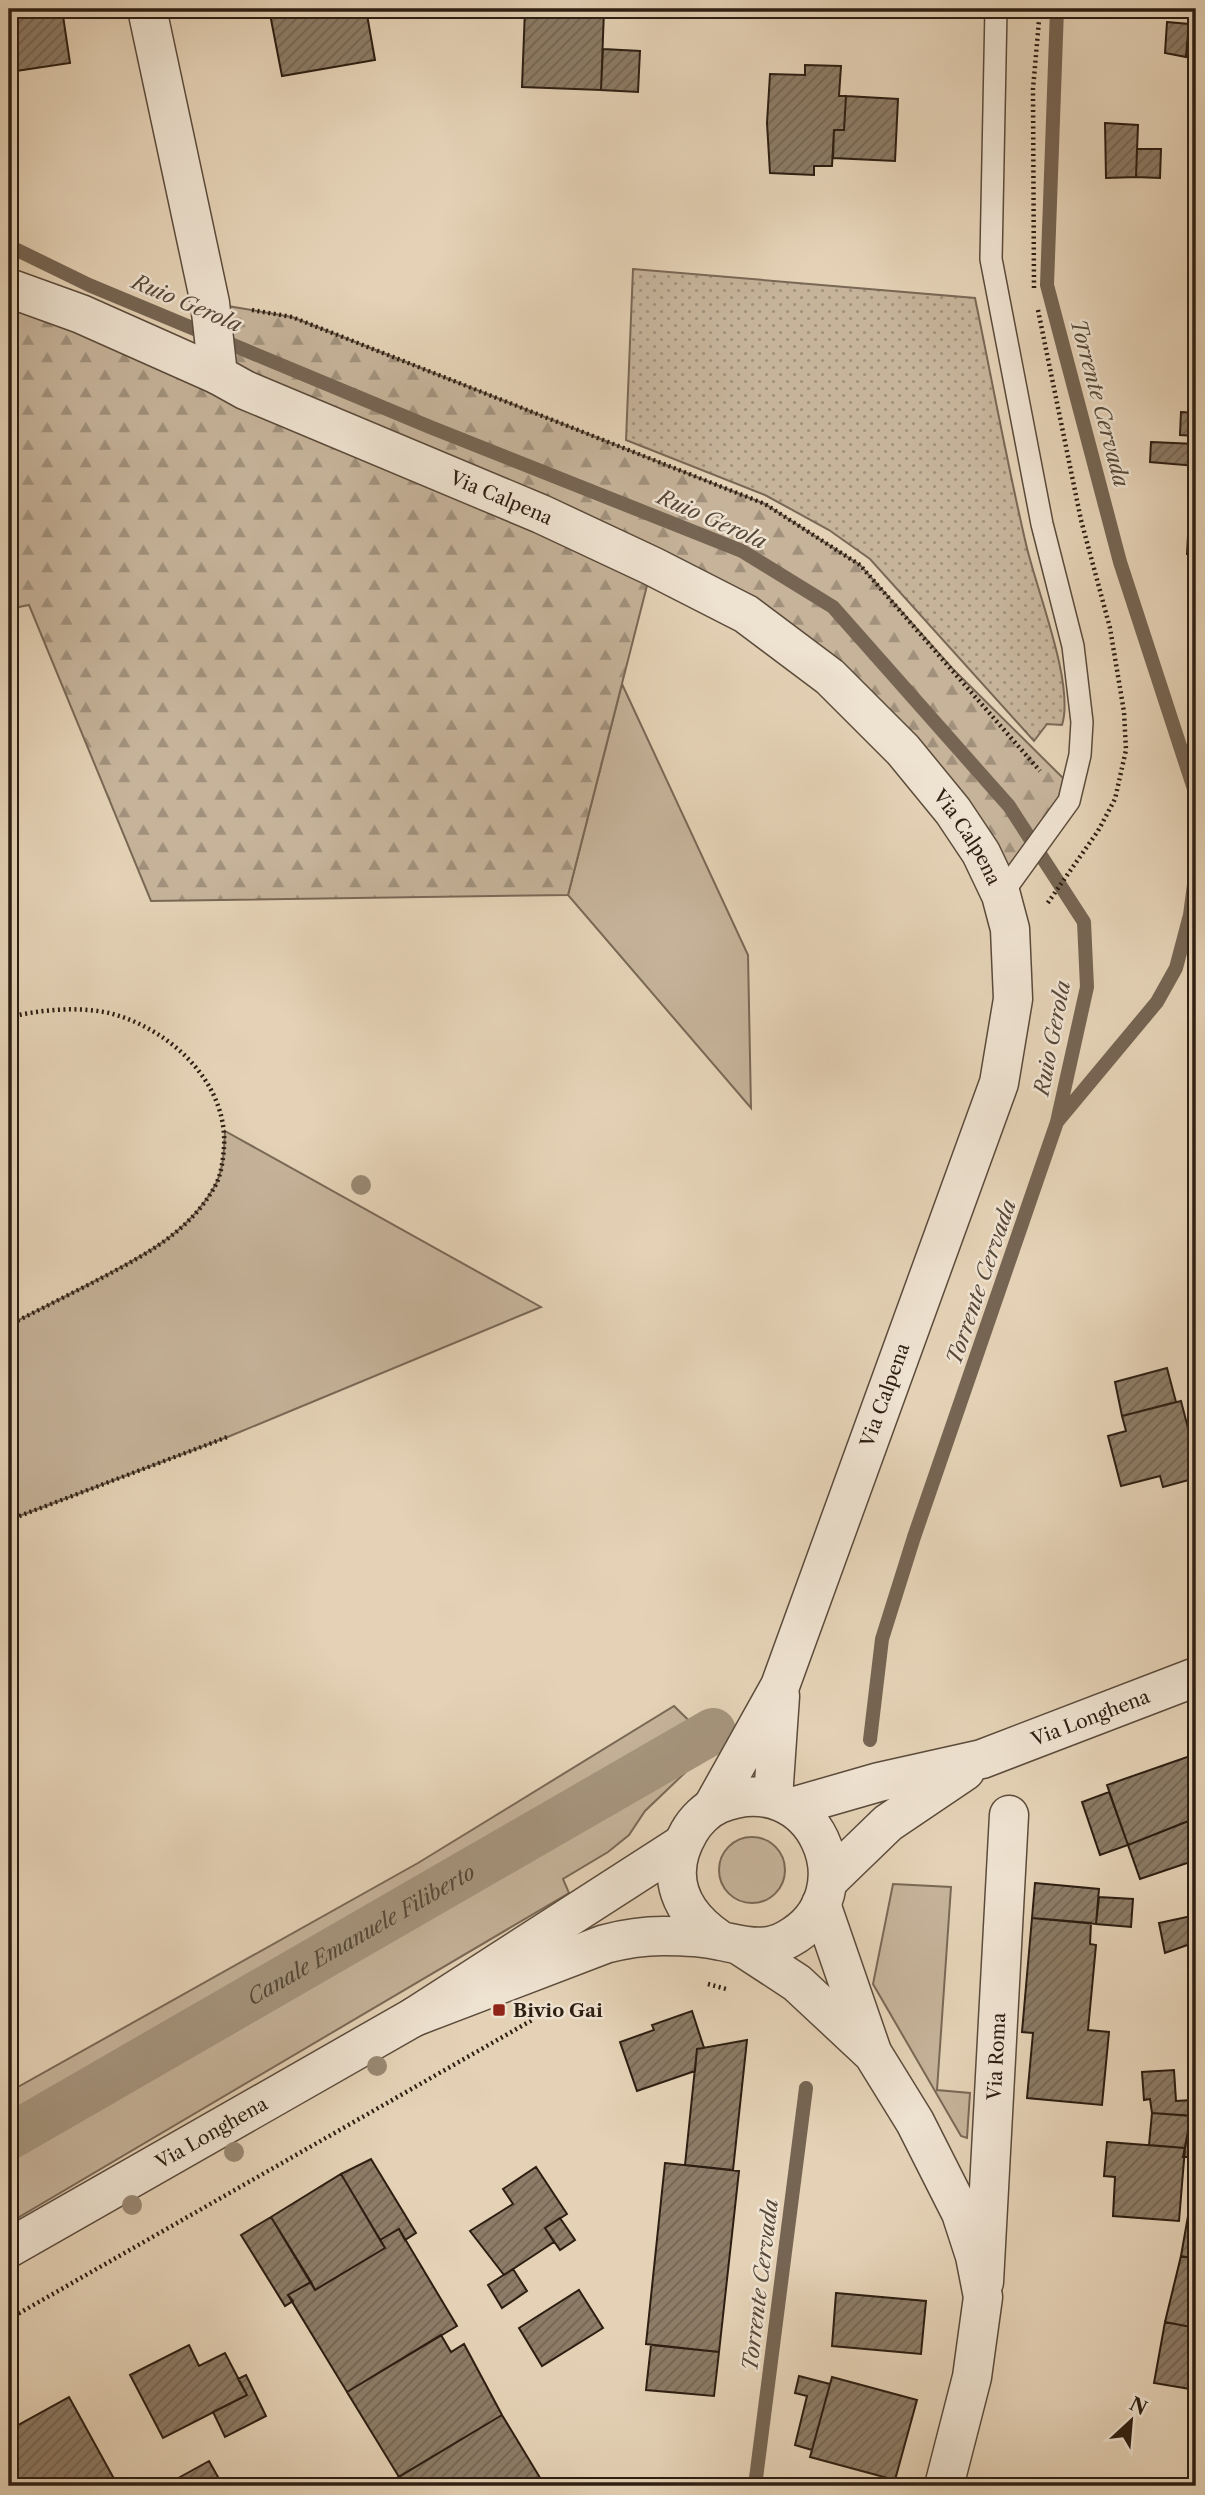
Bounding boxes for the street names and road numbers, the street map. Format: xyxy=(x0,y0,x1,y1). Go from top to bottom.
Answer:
street label: Via Calpena xyxy=(446,465,556,529)
street label: Via Calpena xyxy=(928,784,1006,889)
street label: Via Calpena xyxy=(855,1340,914,1451)
street label: Via Longhena xyxy=(1027,1684,1153,1751)
street label: Via Roma xyxy=(982,2012,1010,2102)
street label: Via Longhena xyxy=(151,2092,271,2174)

